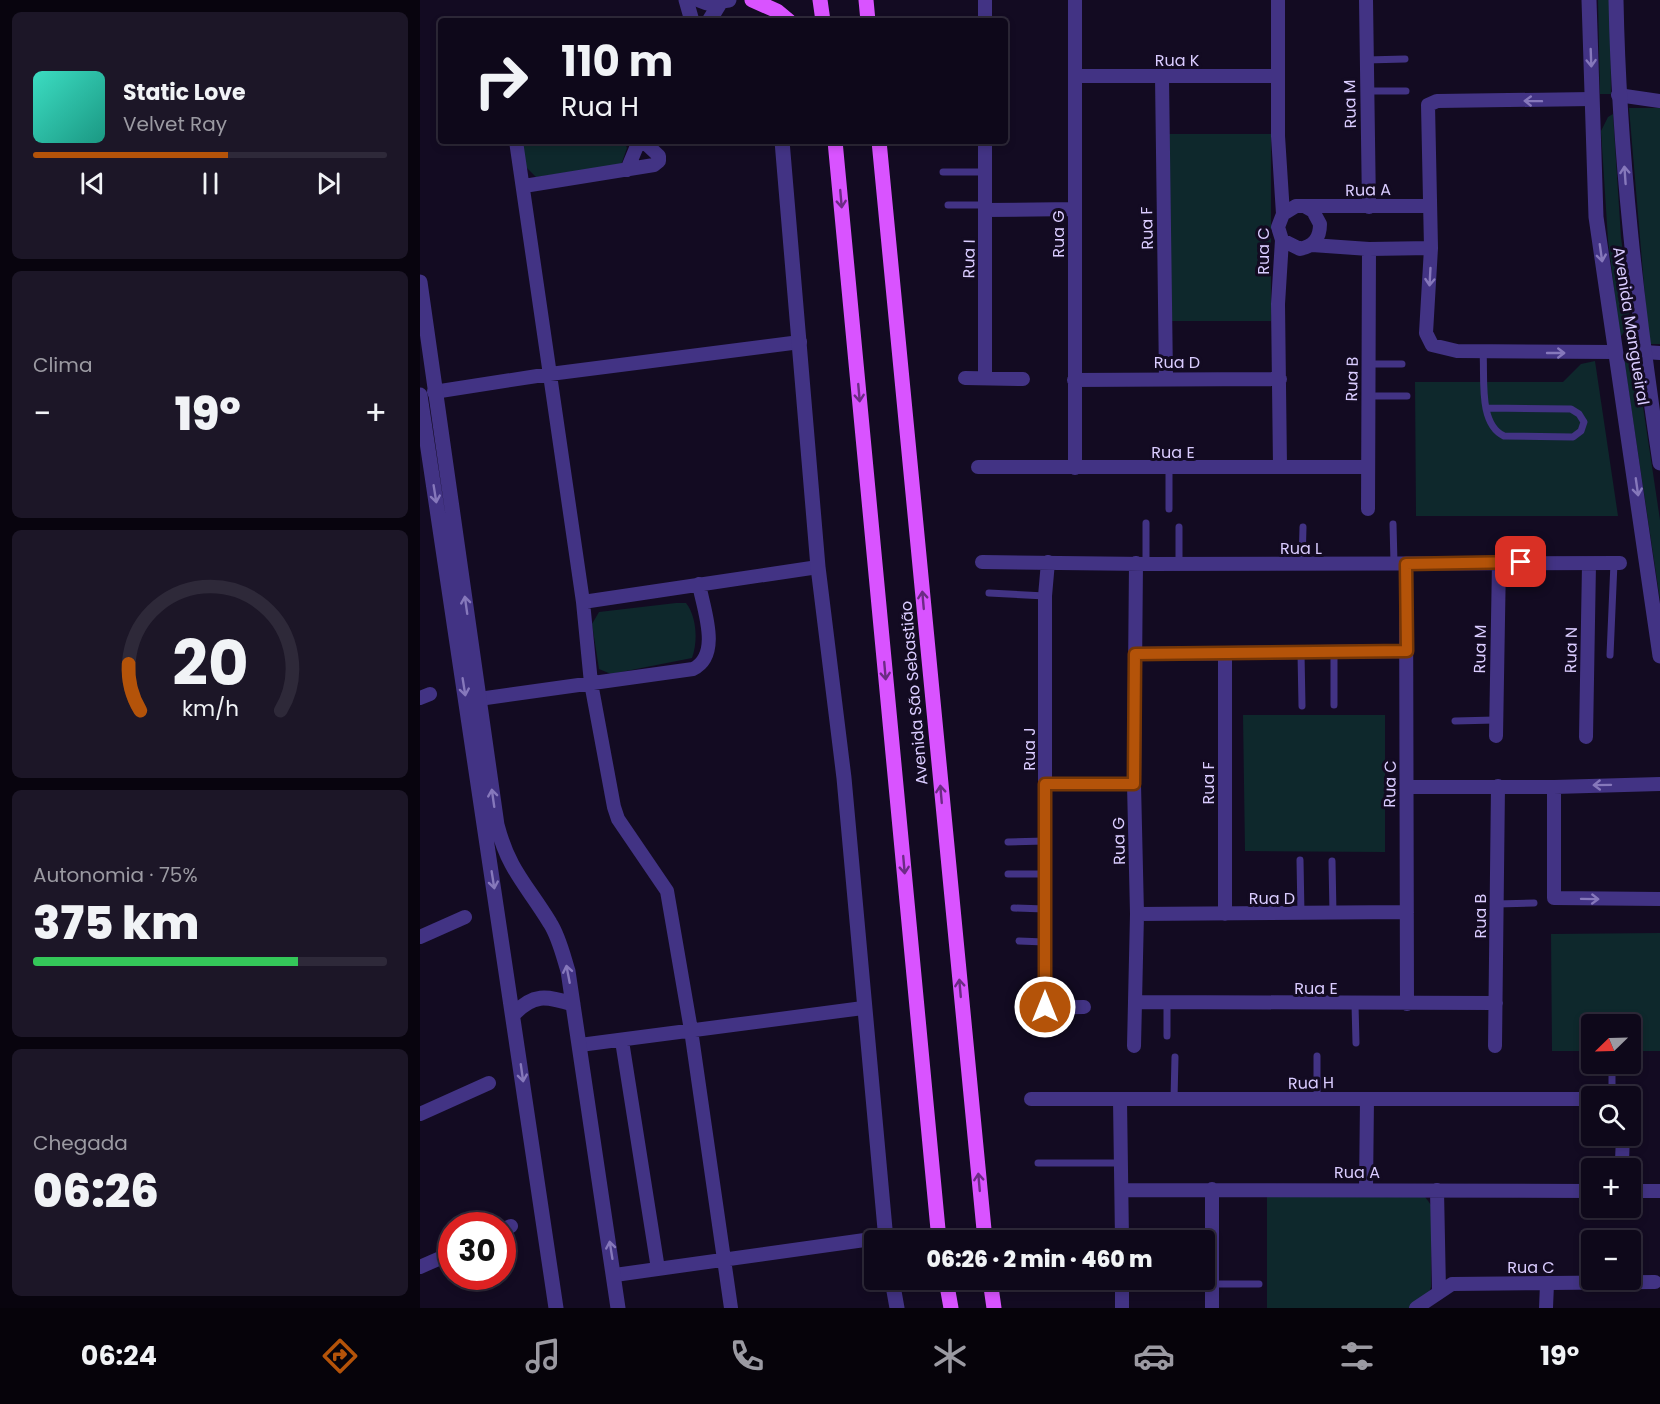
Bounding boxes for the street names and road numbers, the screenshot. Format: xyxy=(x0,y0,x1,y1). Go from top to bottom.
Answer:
street label: Rua K xyxy=(1155,49,1200,72)
street label: Rua M xyxy=(1338,79,1362,129)
street label: Rua A xyxy=(1345,178,1391,202)
street label: Rua F xyxy=(1135,206,1159,250)
street label: Rua G xyxy=(1047,210,1070,258)
street label: Rua C xyxy=(1252,227,1275,275)
street label: Rua I xyxy=(957,239,981,279)
street label: Avenida Mangueiral xyxy=(1607,245,1655,407)
street label: Rua D xyxy=(1154,351,1200,374)
street label: Rua B xyxy=(1340,356,1364,402)
street label: Rua E xyxy=(1151,441,1195,464)
street label: Rua L xyxy=(1280,537,1322,560)
street label: Avenida São Sebastião xyxy=(894,600,934,786)
street label: Rua M xyxy=(1468,624,1492,674)
street label: Rua N xyxy=(1559,627,1583,673)
street label: Rua J xyxy=(1018,727,1041,771)
street label: Rua C xyxy=(1378,760,1402,808)
street label: Rua F xyxy=(1197,761,1220,805)
street label: Rua G xyxy=(1107,817,1131,865)
street label: Rua D xyxy=(1249,887,1295,910)
street label: Rua B xyxy=(1469,893,1492,938)
street label: Rua E xyxy=(1294,977,1338,1000)
street label: Rua H xyxy=(1288,1071,1334,1095)
street label: Rua A xyxy=(1334,1161,1380,1184)
street label: Rua C xyxy=(1507,1256,1555,1279)

